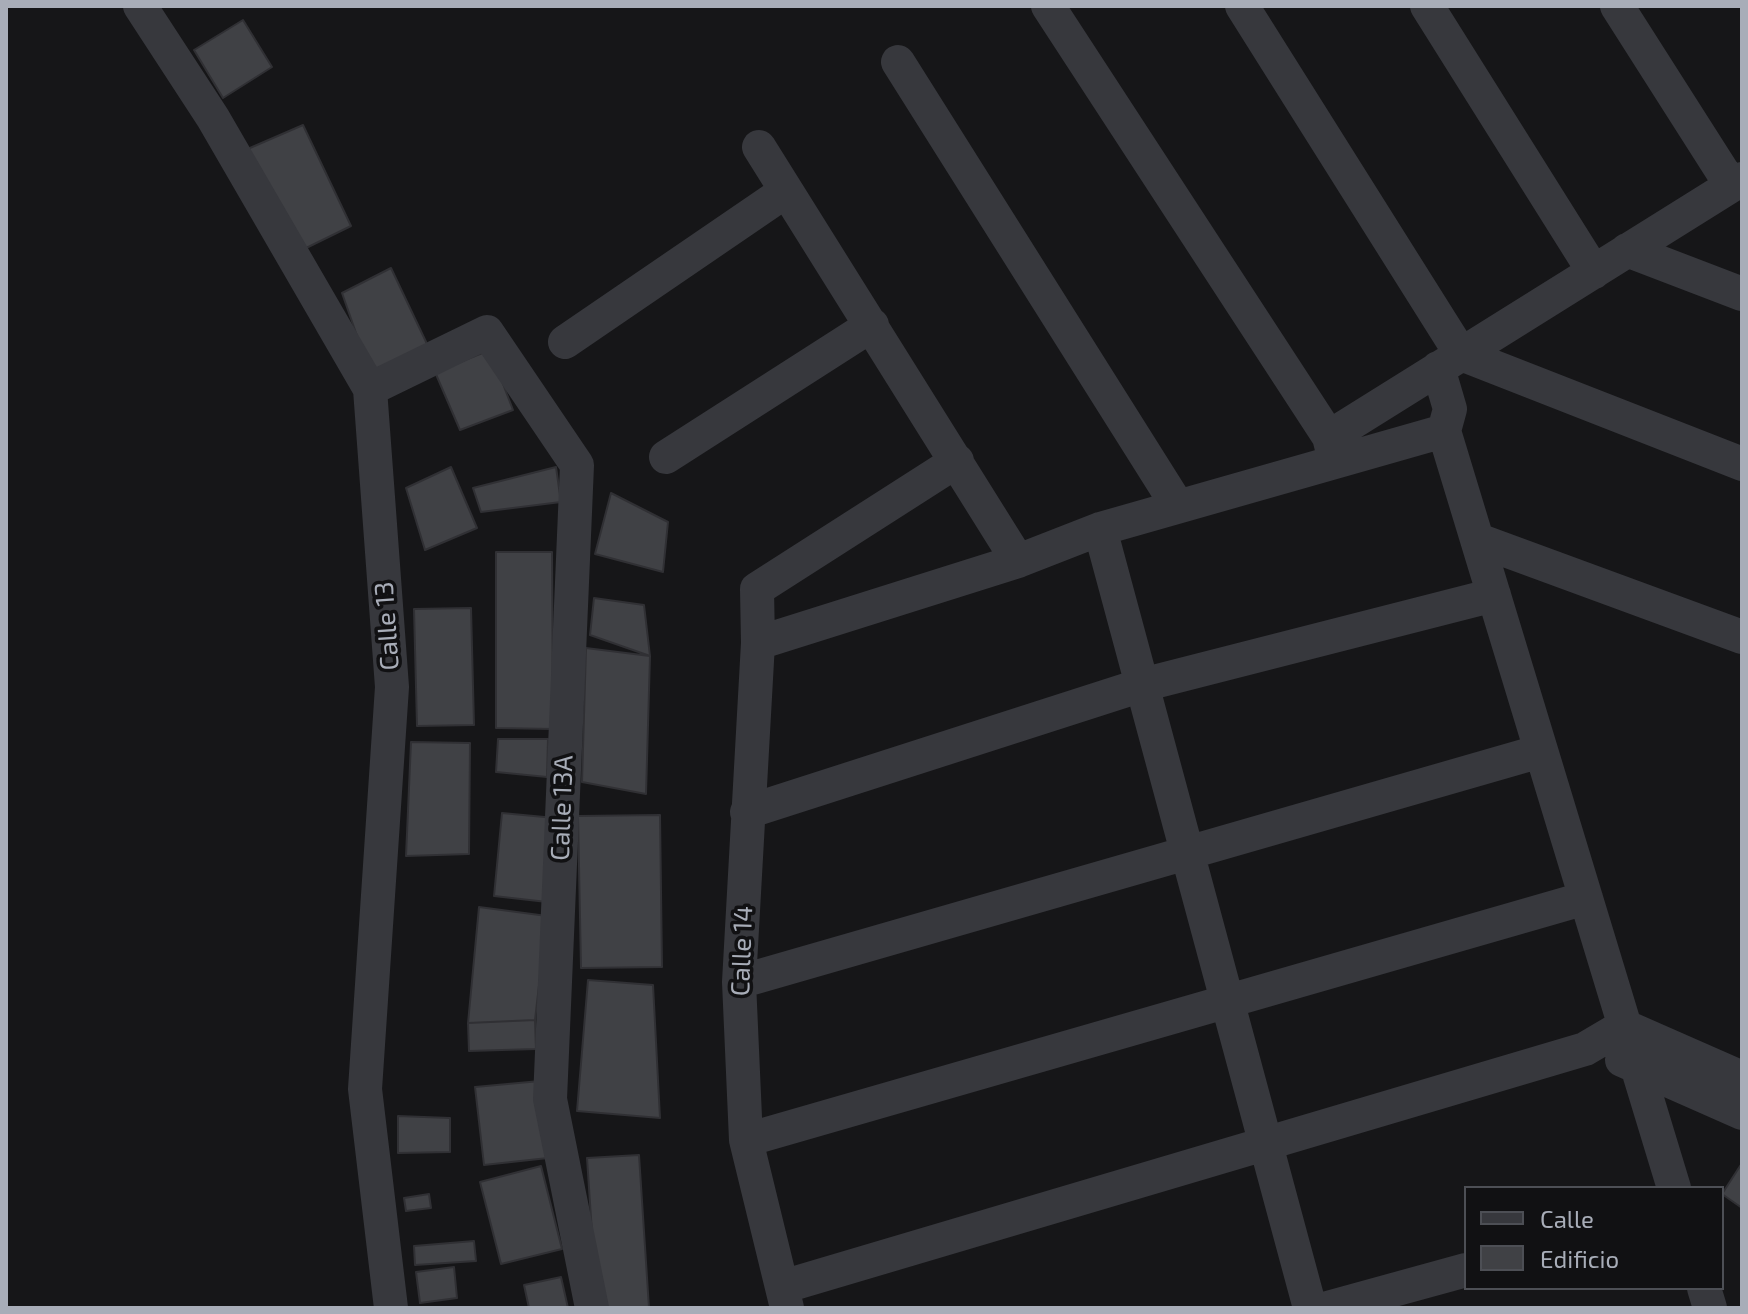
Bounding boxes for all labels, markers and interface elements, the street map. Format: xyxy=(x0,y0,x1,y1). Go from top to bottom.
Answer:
street label: Calle 13 xyxy=(368,580,406,672)
street label: Calle 13A xyxy=(545,755,579,861)
street label: Calle 14 xyxy=(725,905,759,997)
legend xyxy=(1464,1186,1724,1290)
text: Calle xyxy=(1540,1204,1594,1233)
text: Edificio xyxy=(1540,1244,1619,1273)

